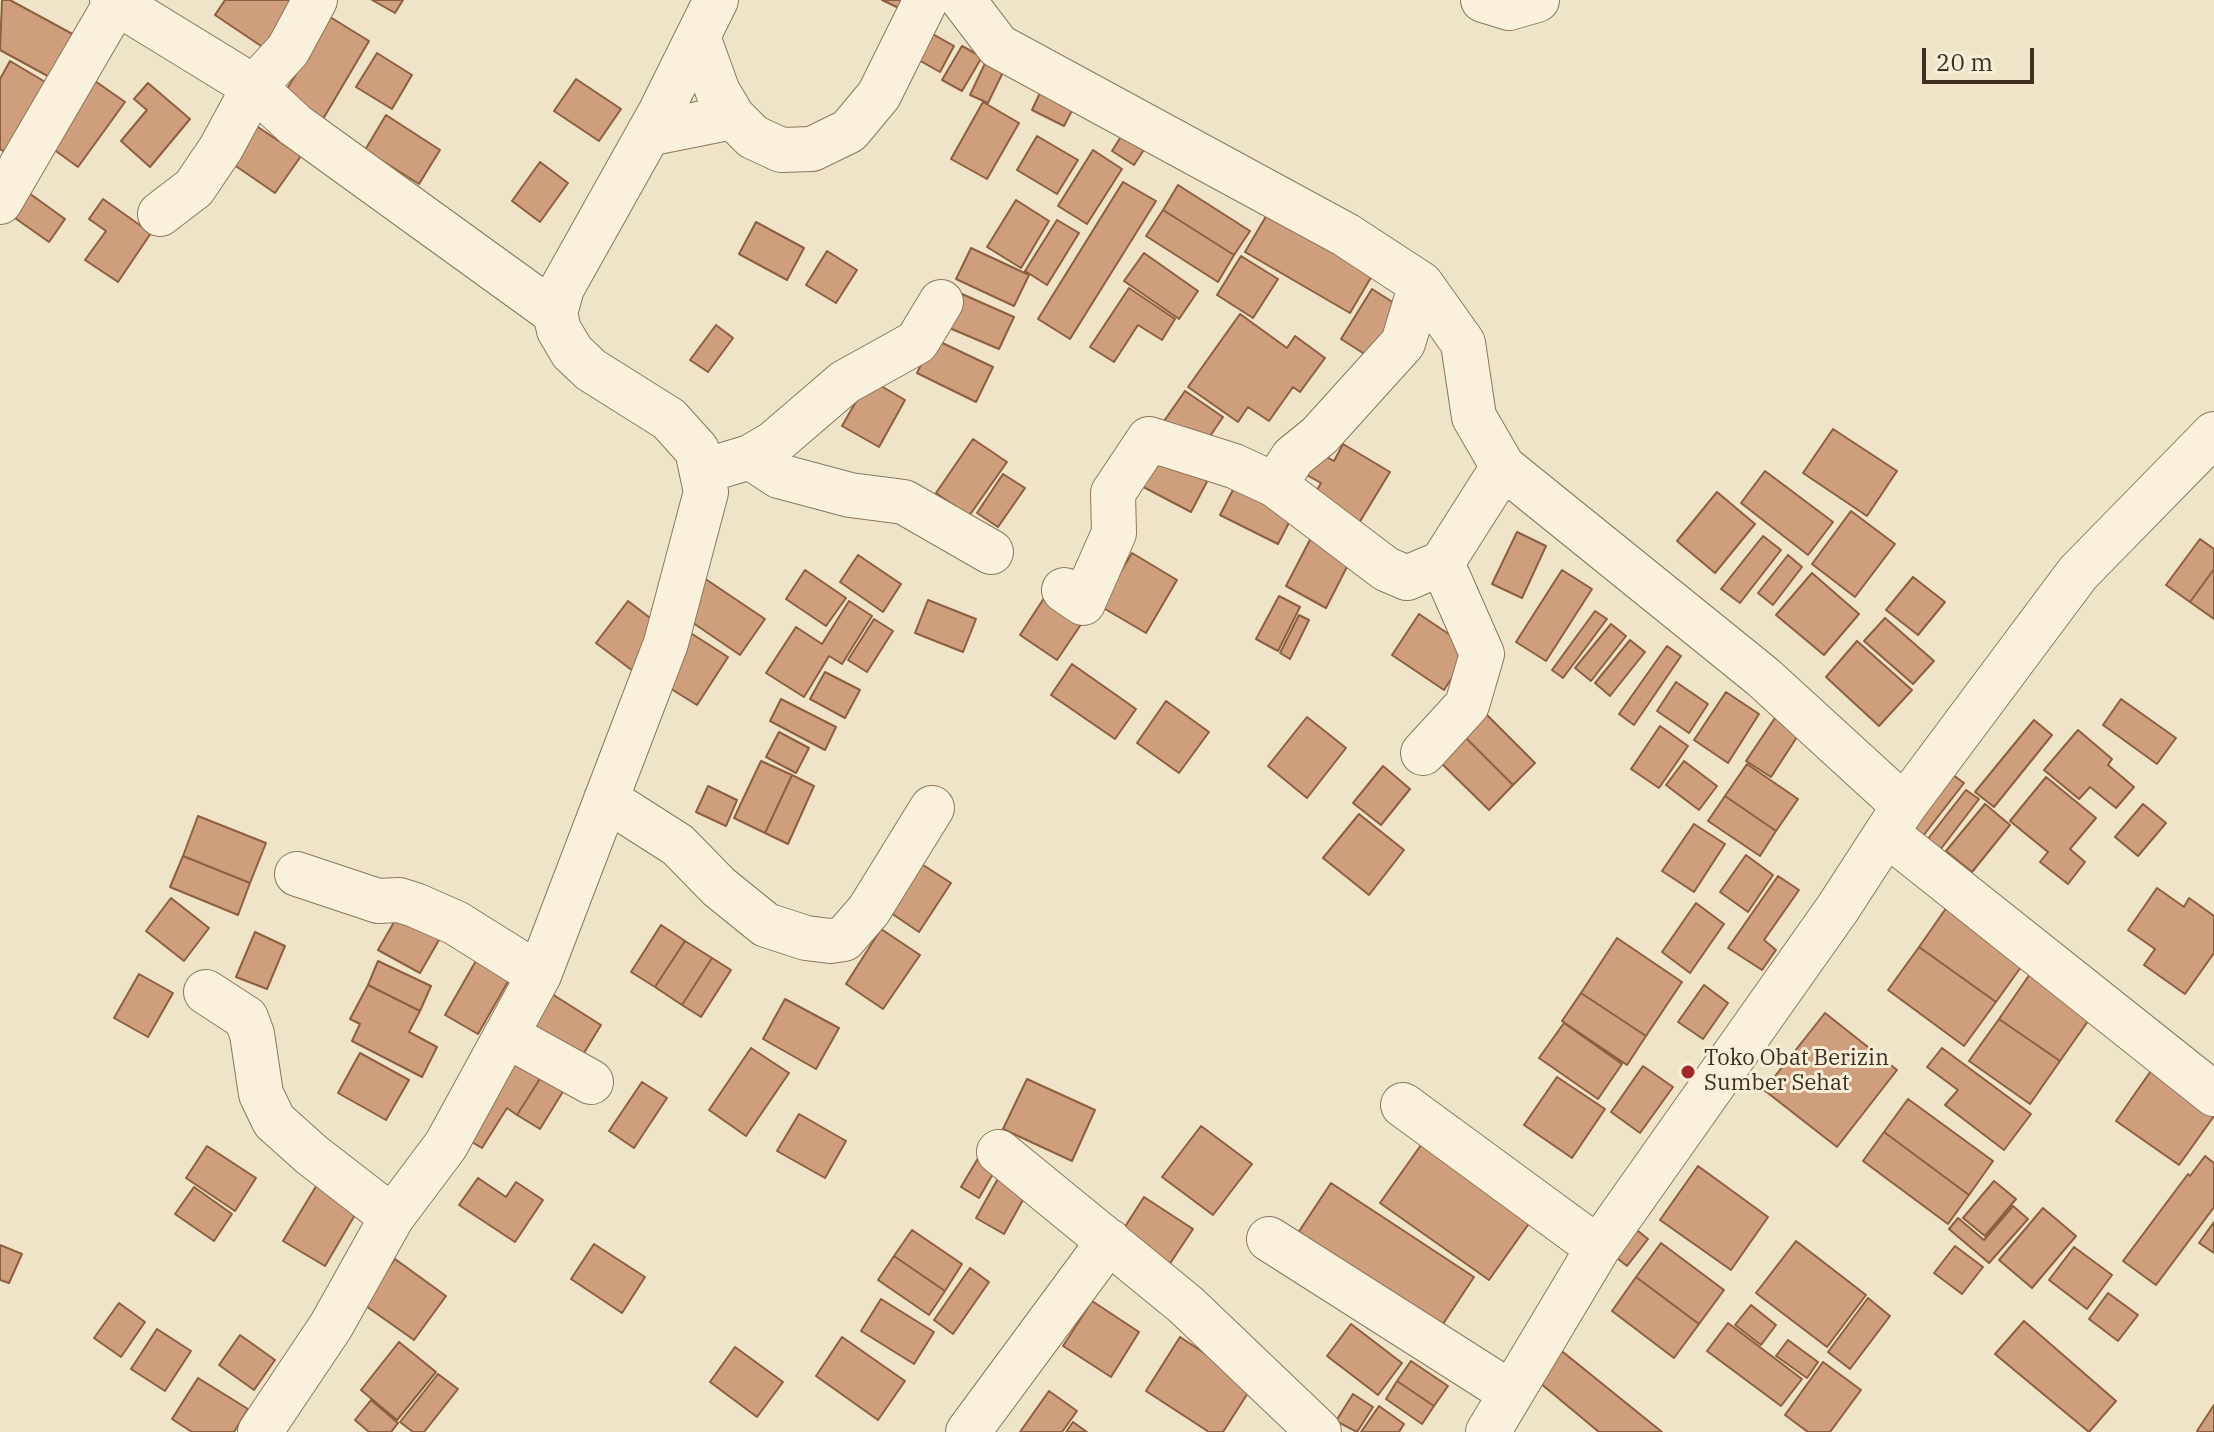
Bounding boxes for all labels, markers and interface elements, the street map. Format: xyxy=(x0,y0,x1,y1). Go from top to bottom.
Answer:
scale bar xyxy=(1926,32,2038,82)
text: 20 m xyxy=(1936,46,1993,78)
place label: Toko Obat Berizin Sumber Sehat xyxy=(1704,1046,1889,1098)
marker: Toko Obat Berizin Sumber Sehat xyxy=(1679,1063,1697,1081)

